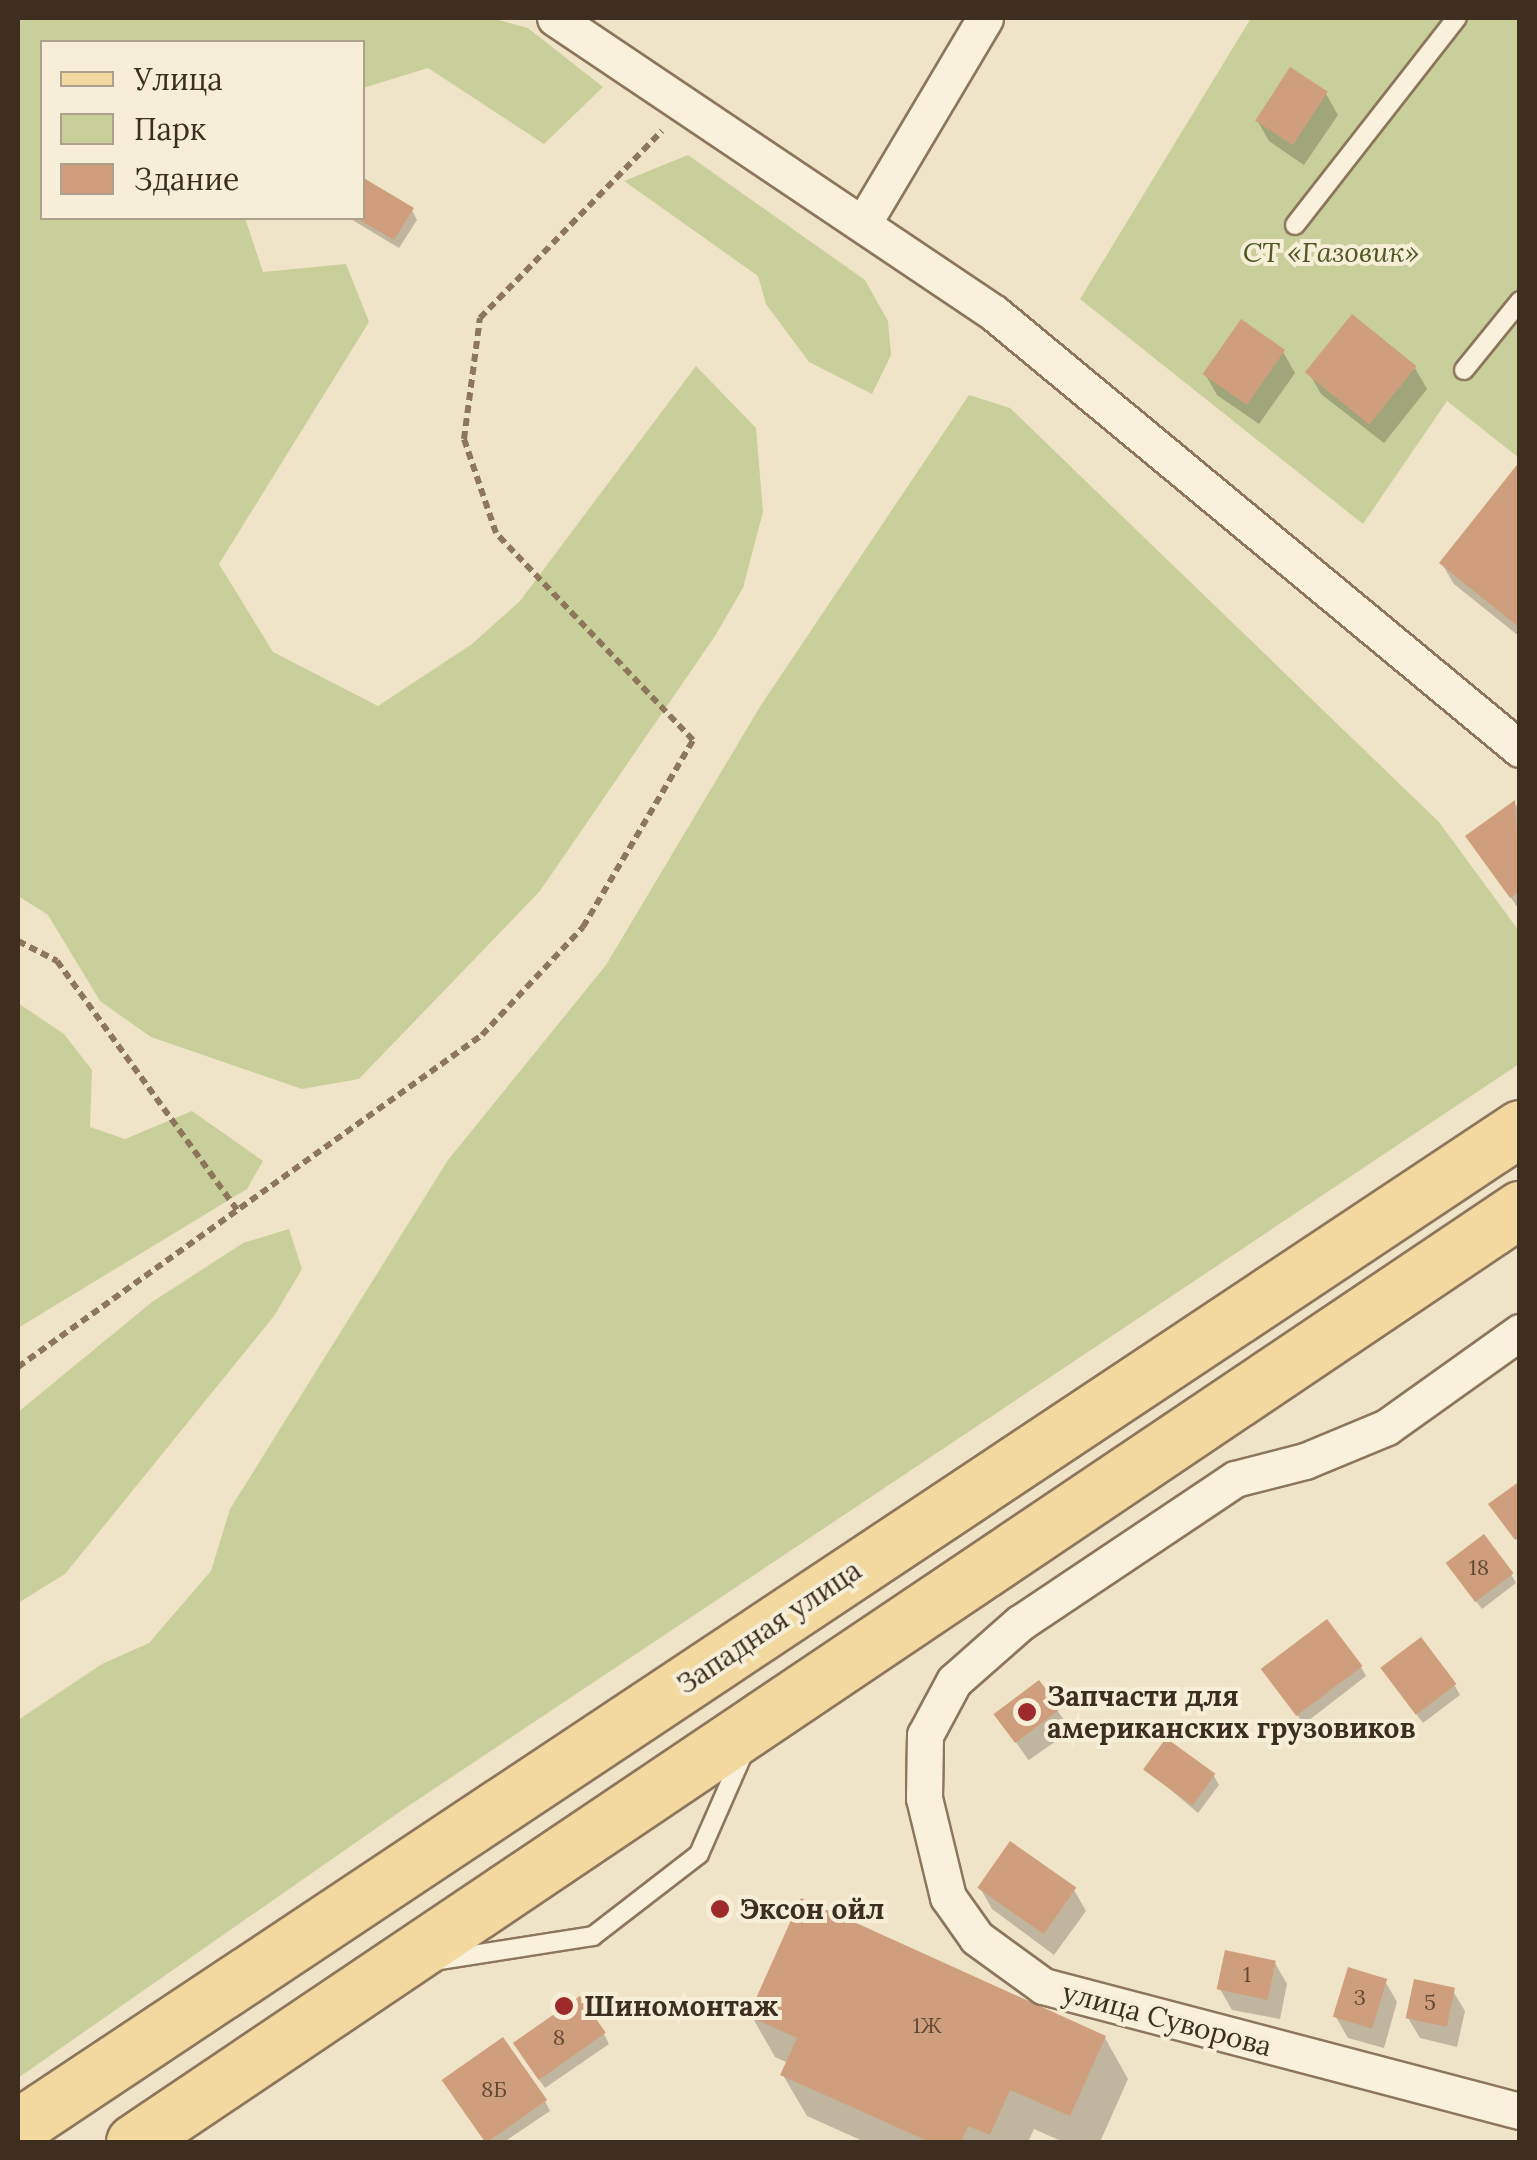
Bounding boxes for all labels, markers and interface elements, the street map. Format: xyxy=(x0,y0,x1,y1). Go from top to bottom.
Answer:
legend xyxy=(40,40,365,220)
text: Улица xyxy=(134,60,223,98)
text: Парк xyxy=(134,110,206,148)
text: Здание xyxy=(134,160,239,198)
park label: СТ «Газовик» xyxy=(1243,235,1419,269)
street label: Западная улица xyxy=(671,1553,867,1701)
house number: 18 xyxy=(1469,1555,1489,1581)
place label: Запчасти для американских грузовиков xyxy=(1047,1679,1416,1745)
marker: Запчасти для американских грузовиков xyxy=(1016,1701,1038,1723)
place label: Эксон ойл xyxy=(740,1892,885,1926)
marker: Эксон ойл xyxy=(709,1898,731,1920)
house number: 1 xyxy=(1243,1962,1251,1988)
street label: улица Суворова xyxy=(1059,1975,1275,2063)
house number: 3 xyxy=(1354,1985,1366,2011)
place label: Шиномонтаж xyxy=(584,1989,779,2023)
house number: 5 xyxy=(1424,1990,1436,2016)
marker: Шиномонтаж xyxy=(553,1995,575,2017)
house number: 1Ж xyxy=(912,2013,942,2039)
house number: 8 xyxy=(553,2025,565,2051)
house number: 8Б xyxy=(481,2077,507,2103)

